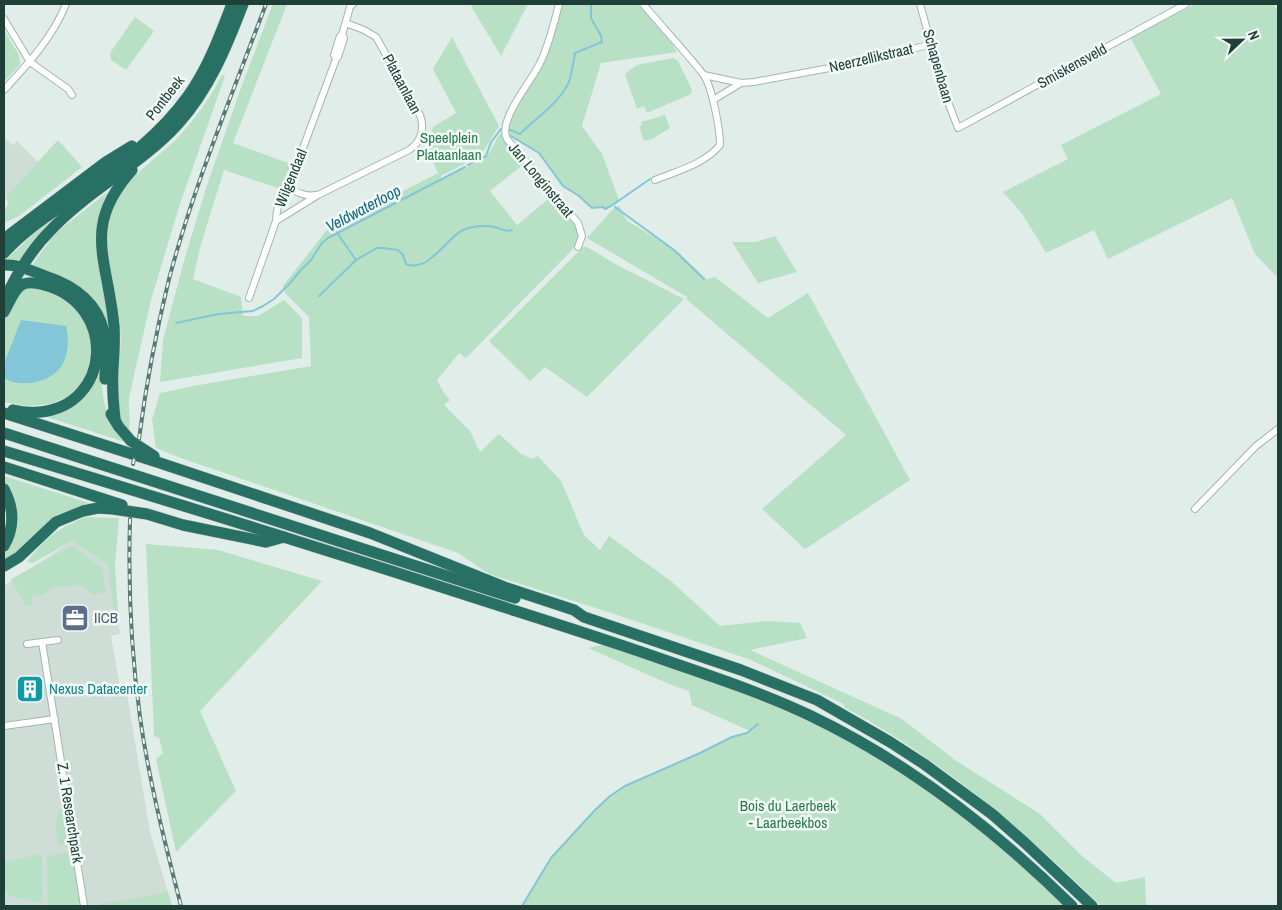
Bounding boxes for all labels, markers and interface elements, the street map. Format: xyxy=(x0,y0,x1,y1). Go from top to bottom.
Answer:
north arrow xyxy=(1217,15,1267,65)
street label: Schapenbaan xyxy=(918,26,959,105)
text: N xyxy=(1244,28,1264,42)
street label: Neerzellikstraat xyxy=(827,38,915,77)
street label: Smiskensveld xyxy=(1033,38,1110,93)
street label: Plataanlaan xyxy=(378,50,427,117)
street label: Pontbeek xyxy=(140,70,189,125)
park label: Speelplein Plataanlaan xyxy=(417,127,481,165)
street label: Jan Longinstraat xyxy=(504,138,579,222)
street label: Wilgendaal xyxy=(269,145,312,210)
water label: Veldwaterloop xyxy=(322,179,404,237)
office icon: IICB xyxy=(60,603,90,633)
place label: IICB xyxy=(94,607,118,628)
building icon: Nexus Datacenter xyxy=(15,674,45,704)
place label: Nexus Datacenter xyxy=(49,678,147,699)
street label: Z. 1 Researchpark xyxy=(52,761,89,865)
park label: Bois du Laerbeek - Laarbeekbos xyxy=(740,795,837,833)

